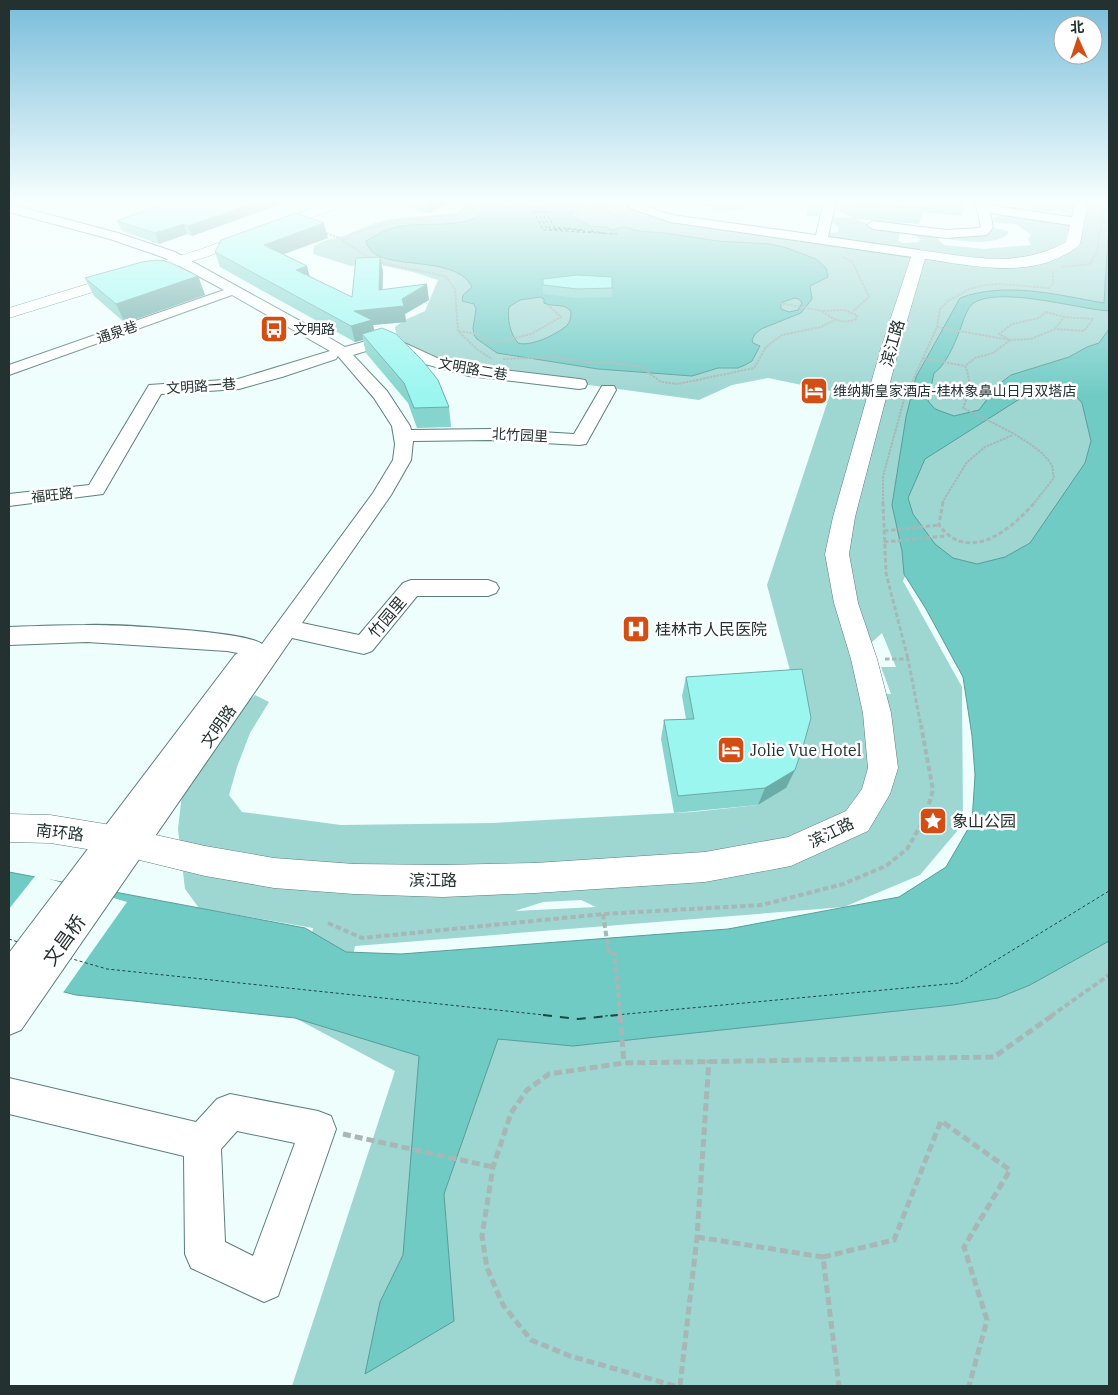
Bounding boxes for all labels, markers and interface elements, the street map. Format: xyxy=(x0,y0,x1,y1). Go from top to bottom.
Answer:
north arrow xyxy=(1053,15,1103,65)
text: 北 xyxy=(1070,18,1085,36)
bus stop icon: 文明路 xyxy=(259,314,289,344)
street label: 通泉巷 xyxy=(94,317,140,347)
street label: 滨江路 xyxy=(876,317,908,369)
place label: 文明路 xyxy=(293,320,335,338)
street label: 文明路二巷 xyxy=(437,354,509,384)
street label: 文明路一巷 xyxy=(165,375,237,397)
hotel icon: 维纳斯皇家酒店-桂林象鼻山日月双塔店 xyxy=(799,376,829,406)
place label: 维纳斯皇家酒店-桂林象鼻山日月双塔店 xyxy=(833,382,1077,400)
street label: 北竹园里 xyxy=(492,425,548,445)
street label: 福旺路 xyxy=(30,484,74,506)
street label: 竹园里 xyxy=(364,592,410,642)
hospital icon: 桂林市人民医院 xyxy=(621,614,651,644)
place label: 桂林市人民医院 xyxy=(655,619,767,639)
street label: 文明路 xyxy=(196,701,240,751)
hotel icon: Jolie Vue Hotel xyxy=(716,735,746,765)
place label: Jolie Vue Hotel xyxy=(750,740,862,760)
place icon: 象山公园 xyxy=(918,806,948,836)
place label: 象山公园 xyxy=(952,811,1016,831)
street label: 滨江路 xyxy=(805,812,857,852)
street label: 南环路 xyxy=(35,820,85,844)
street label: 滨江路 xyxy=(409,870,457,890)
street label: 文昌桥 xyxy=(38,910,90,970)

